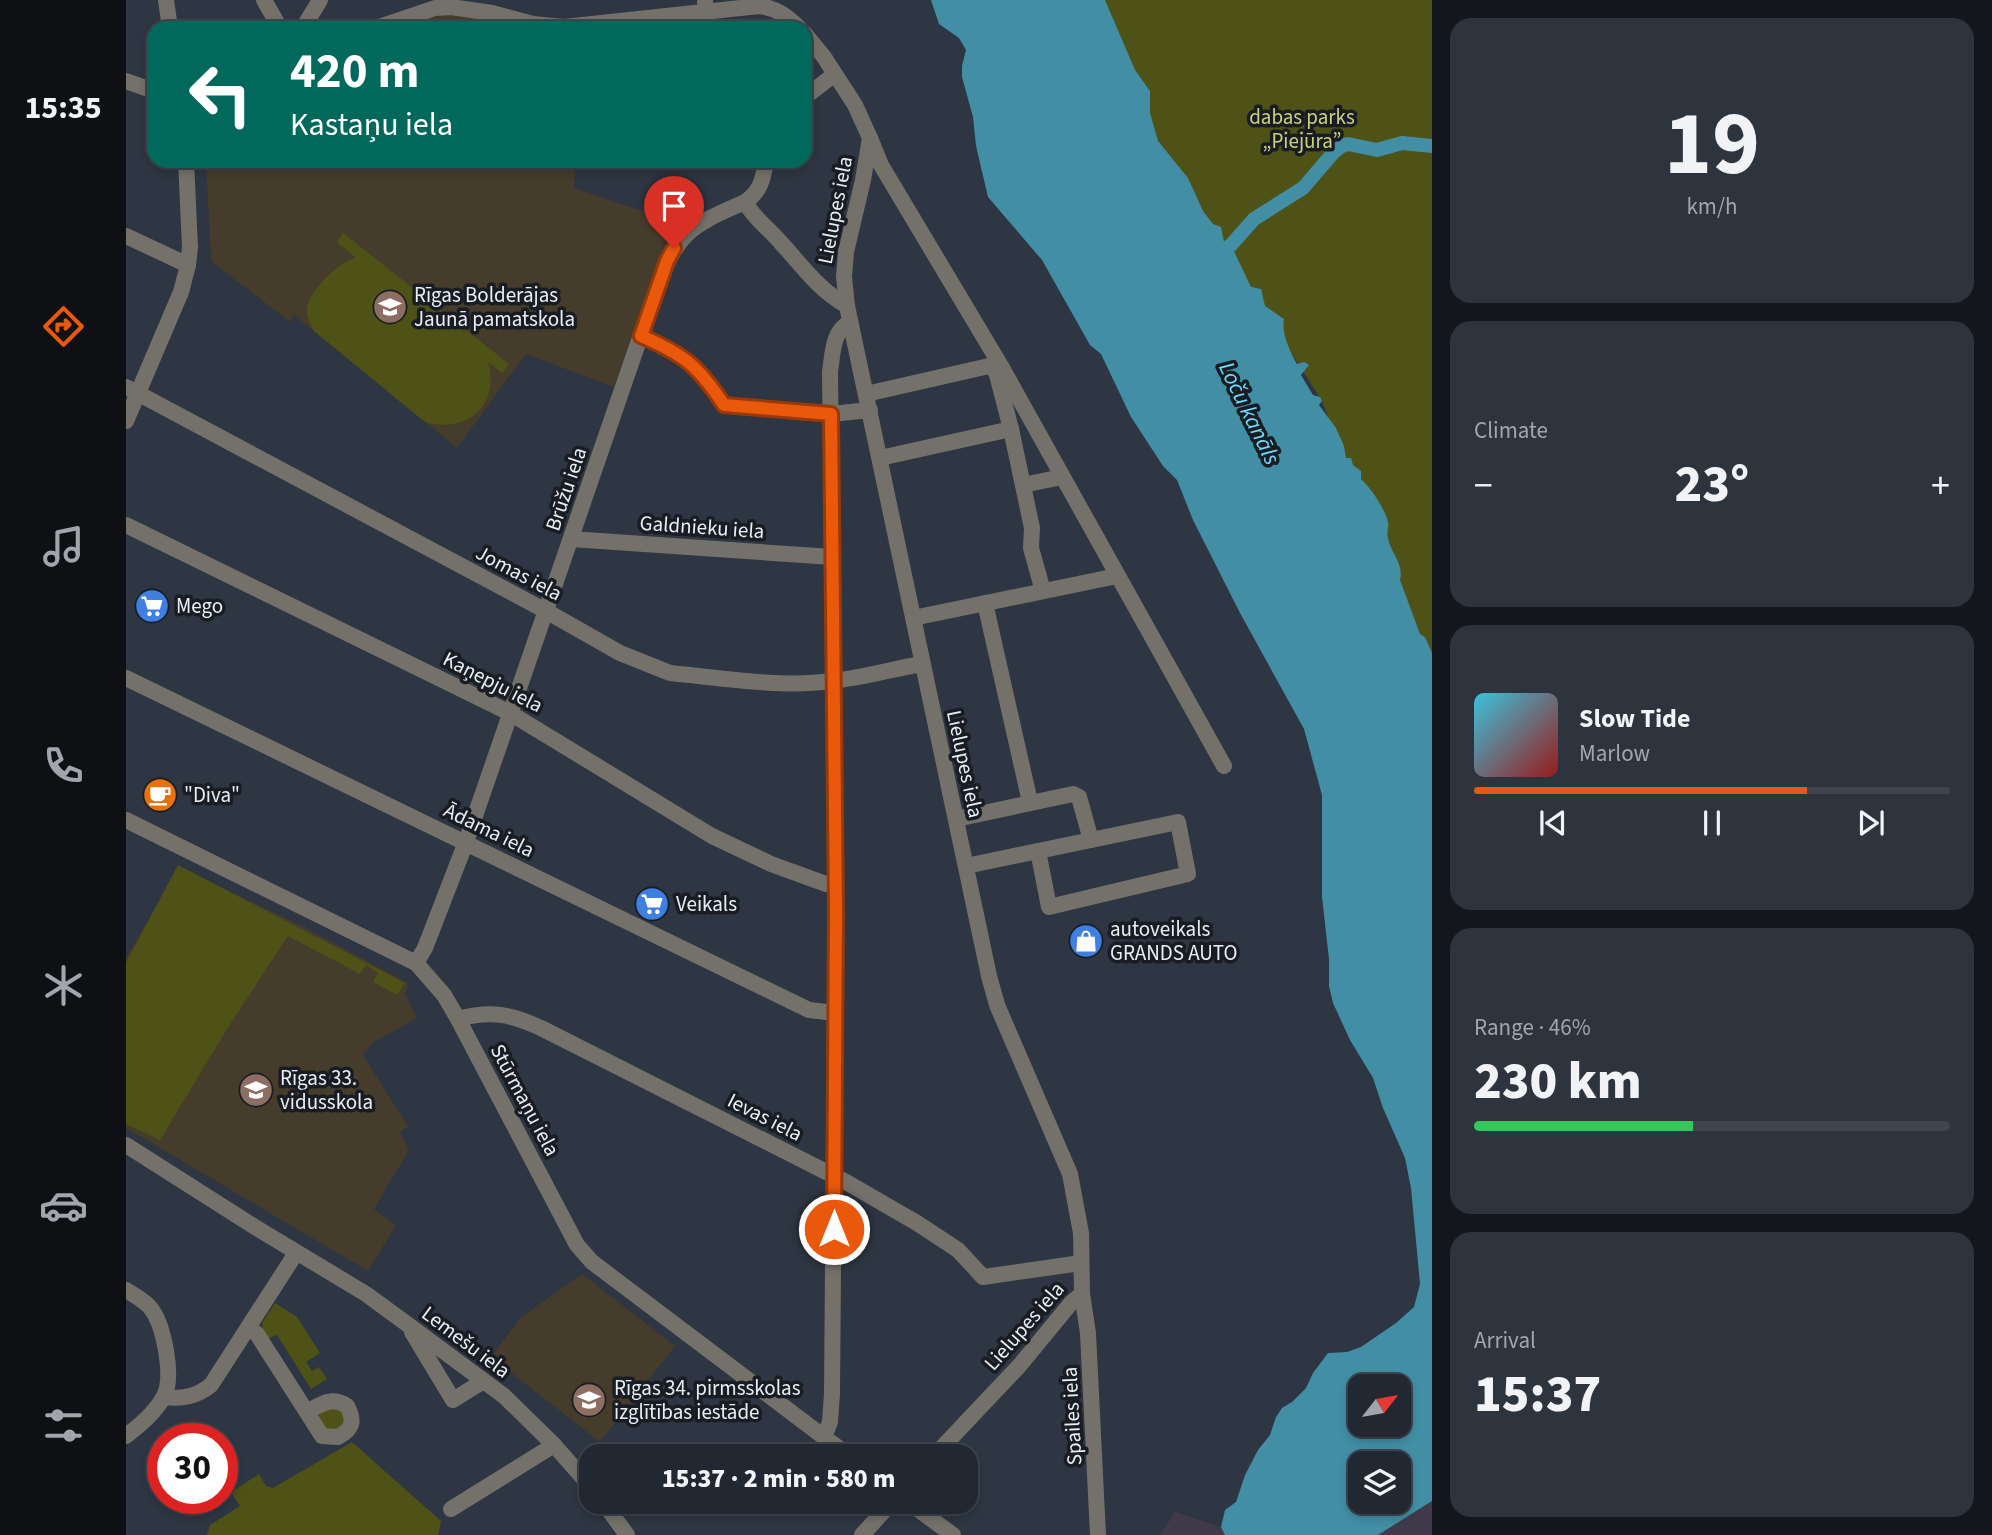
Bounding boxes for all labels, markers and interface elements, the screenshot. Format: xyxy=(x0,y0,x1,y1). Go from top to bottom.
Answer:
text: 420 m xyxy=(290,37,419,107)
icon: left xyxy=(175,49,266,140)
text: 19 xyxy=(1664,80,1760,209)
text: 15:35 xyxy=(24,85,102,131)
text: Kastaņu iela xyxy=(290,102,453,148)
park label: dabas parks „Piejūra” xyxy=(1249,102,1355,156)
street label: Lielupes iela xyxy=(810,154,860,266)
pin xyxy=(644,176,704,248)
icon: arrive xyxy=(655,187,693,225)
text: km/h xyxy=(1686,190,1738,223)
place label: Rīgas Bolderājas Jaunā pamatskola xyxy=(414,280,575,334)
school or university icon: Rīgas Bolderājas Jaunā pamatskola xyxy=(371,288,409,326)
icon: directions xyxy=(39,302,88,351)
water label: Loču kanāls xyxy=(1210,356,1289,470)
text: Climate xyxy=(1474,414,1548,447)
street label: Brūžu iela xyxy=(538,443,594,535)
text: 23° xyxy=(1675,448,1749,522)
text: − xyxy=(1474,459,1493,513)
text: + xyxy=(1931,459,1950,513)
street label: Galdnieku iela xyxy=(639,508,765,546)
icon: music xyxy=(39,522,88,571)
street label: Jomas iela xyxy=(470,538,568,608)
supermarket icon: Mego xyxy=(133,587,171,625)
place label: Mego xyxy=(176,591,223,621)
street label: Kaņepju iela xyxy=(438,644,548,720)
text: Slow Tide xyxy=(1579,700,1690,737)
street label: Lielupes iela xyxy=(939,707,991,821)
text: Marlow xyxy=(1579,737,1650,770)
icon: phone xyxy=(39,741,88,790)
cafe icon: "Diva" xyxy=(141,776,179,814)
place label: "Diva" xyxy=(184,780,240,810)
street label: Ādama iela xyxy=(439,795,539,865)
icon: previous xyxy=(1534,804,1572,842)
icon: pause xyxy=(1693,804,1731,842)
icon: next xyxy=(1852,804,1890,842)
supermarket icon: Veikals xyxy=(633,885,671,923)
place label: Veikals xyxy=(676,889,737,919)
place label: autoveikals GRANDS AUTO xyxy=(1110,914,1237,968)
shop icon: autoveikals GRANDS AUTO xyxy=(1067,922,1105,960)
icon: climate xyxy=(39,961,88,1010)
text: Range · 46% xyxy=(1474,1011,1591,1044)
street label: Stūrmaņu iela xyxy=(483,1039,567,1161)
text: 230 km xyxy=(1474,1045,1642,1119)
place label: Rīgas 33. vidusskola xyxy=(280,1063,373,1117)
school or university icon: Rīgas 33. vidusskola xyxy=(237,1071,275,1109)
street label: Ievas iela xyxy=(722,1085,808,1149)
icon: car xyxy=(39,1181,88,1230)
position arrow xyxy=(797,1192,871,1266)
street label: Lielupes iela xyxy=(977,1275,1071,1377)
street label: Lemešu iela xyxy=(415,1299,517,1385)
text: Arrival xyxy=(1474,1324,1536,1357)
text: 15:37 xyxy=(1474,1358,1601,1432)
street label: Spailes iela xyxy=(1054,1366,1090,1466)
place label: Rīgas 34. pirmsskolas izglītības iestāde xyxy=(614,1373,801,1427)
north arrow xyxy=(1348,1374,1410,1437)
map controls xyxy=(1348,1374,1411,1514)
school or university icon: Rīgas 34. pirmsskolas izglītības iestāde xyxy=(570,1381,608,1419)
icon: filters xyxy=(39,1401,88,1450)
speed limit sign: 30 xyxy=(147,1423,238,1514)
button: layers xyxy=(1348,1451,1411,1514)
text: 15:37 · 2 min · 580 m xyxy=(662,1460,895,1497)

